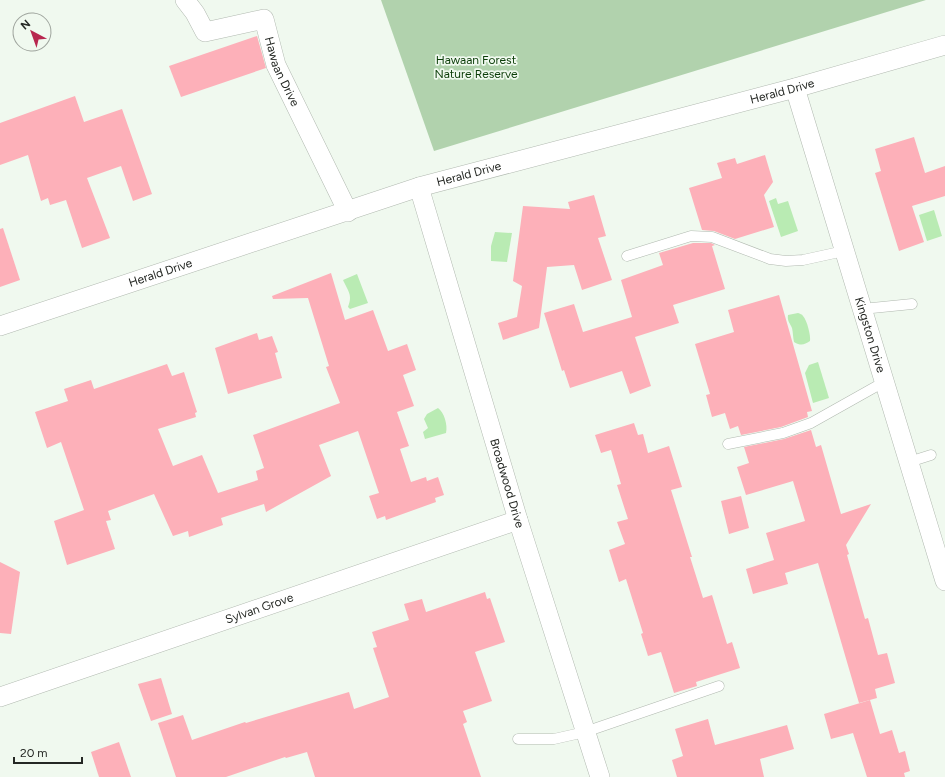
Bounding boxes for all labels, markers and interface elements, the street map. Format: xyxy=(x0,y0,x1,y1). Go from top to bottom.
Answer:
north arrow xyxy=(12,12,52,52)
text: N xyxy=(18,17,33,33)
street label: Hawaan Drive xyxy=(262,35,302,109)
park label: Hawaan Forest Nature Reserve xyxy=(434,53,518,81)
street label: Herald Drive xyxy=(748,76,816,107)
street label: Herald Drive xyxy=(435,159,503,189)
street label: Herald Drive xyxy=(127,256,194,290)
street label: Kingston Drive xyxy=(852,295,888,375)
street label: Broadwood Drive xyxy=(487,437,527,530)
street label: Sylvan Grove xyxy=(223,590,296,626)
scale bar xyxy=(14,739,82,765)
text: 20 m xyxy=(20,746,48,760)

